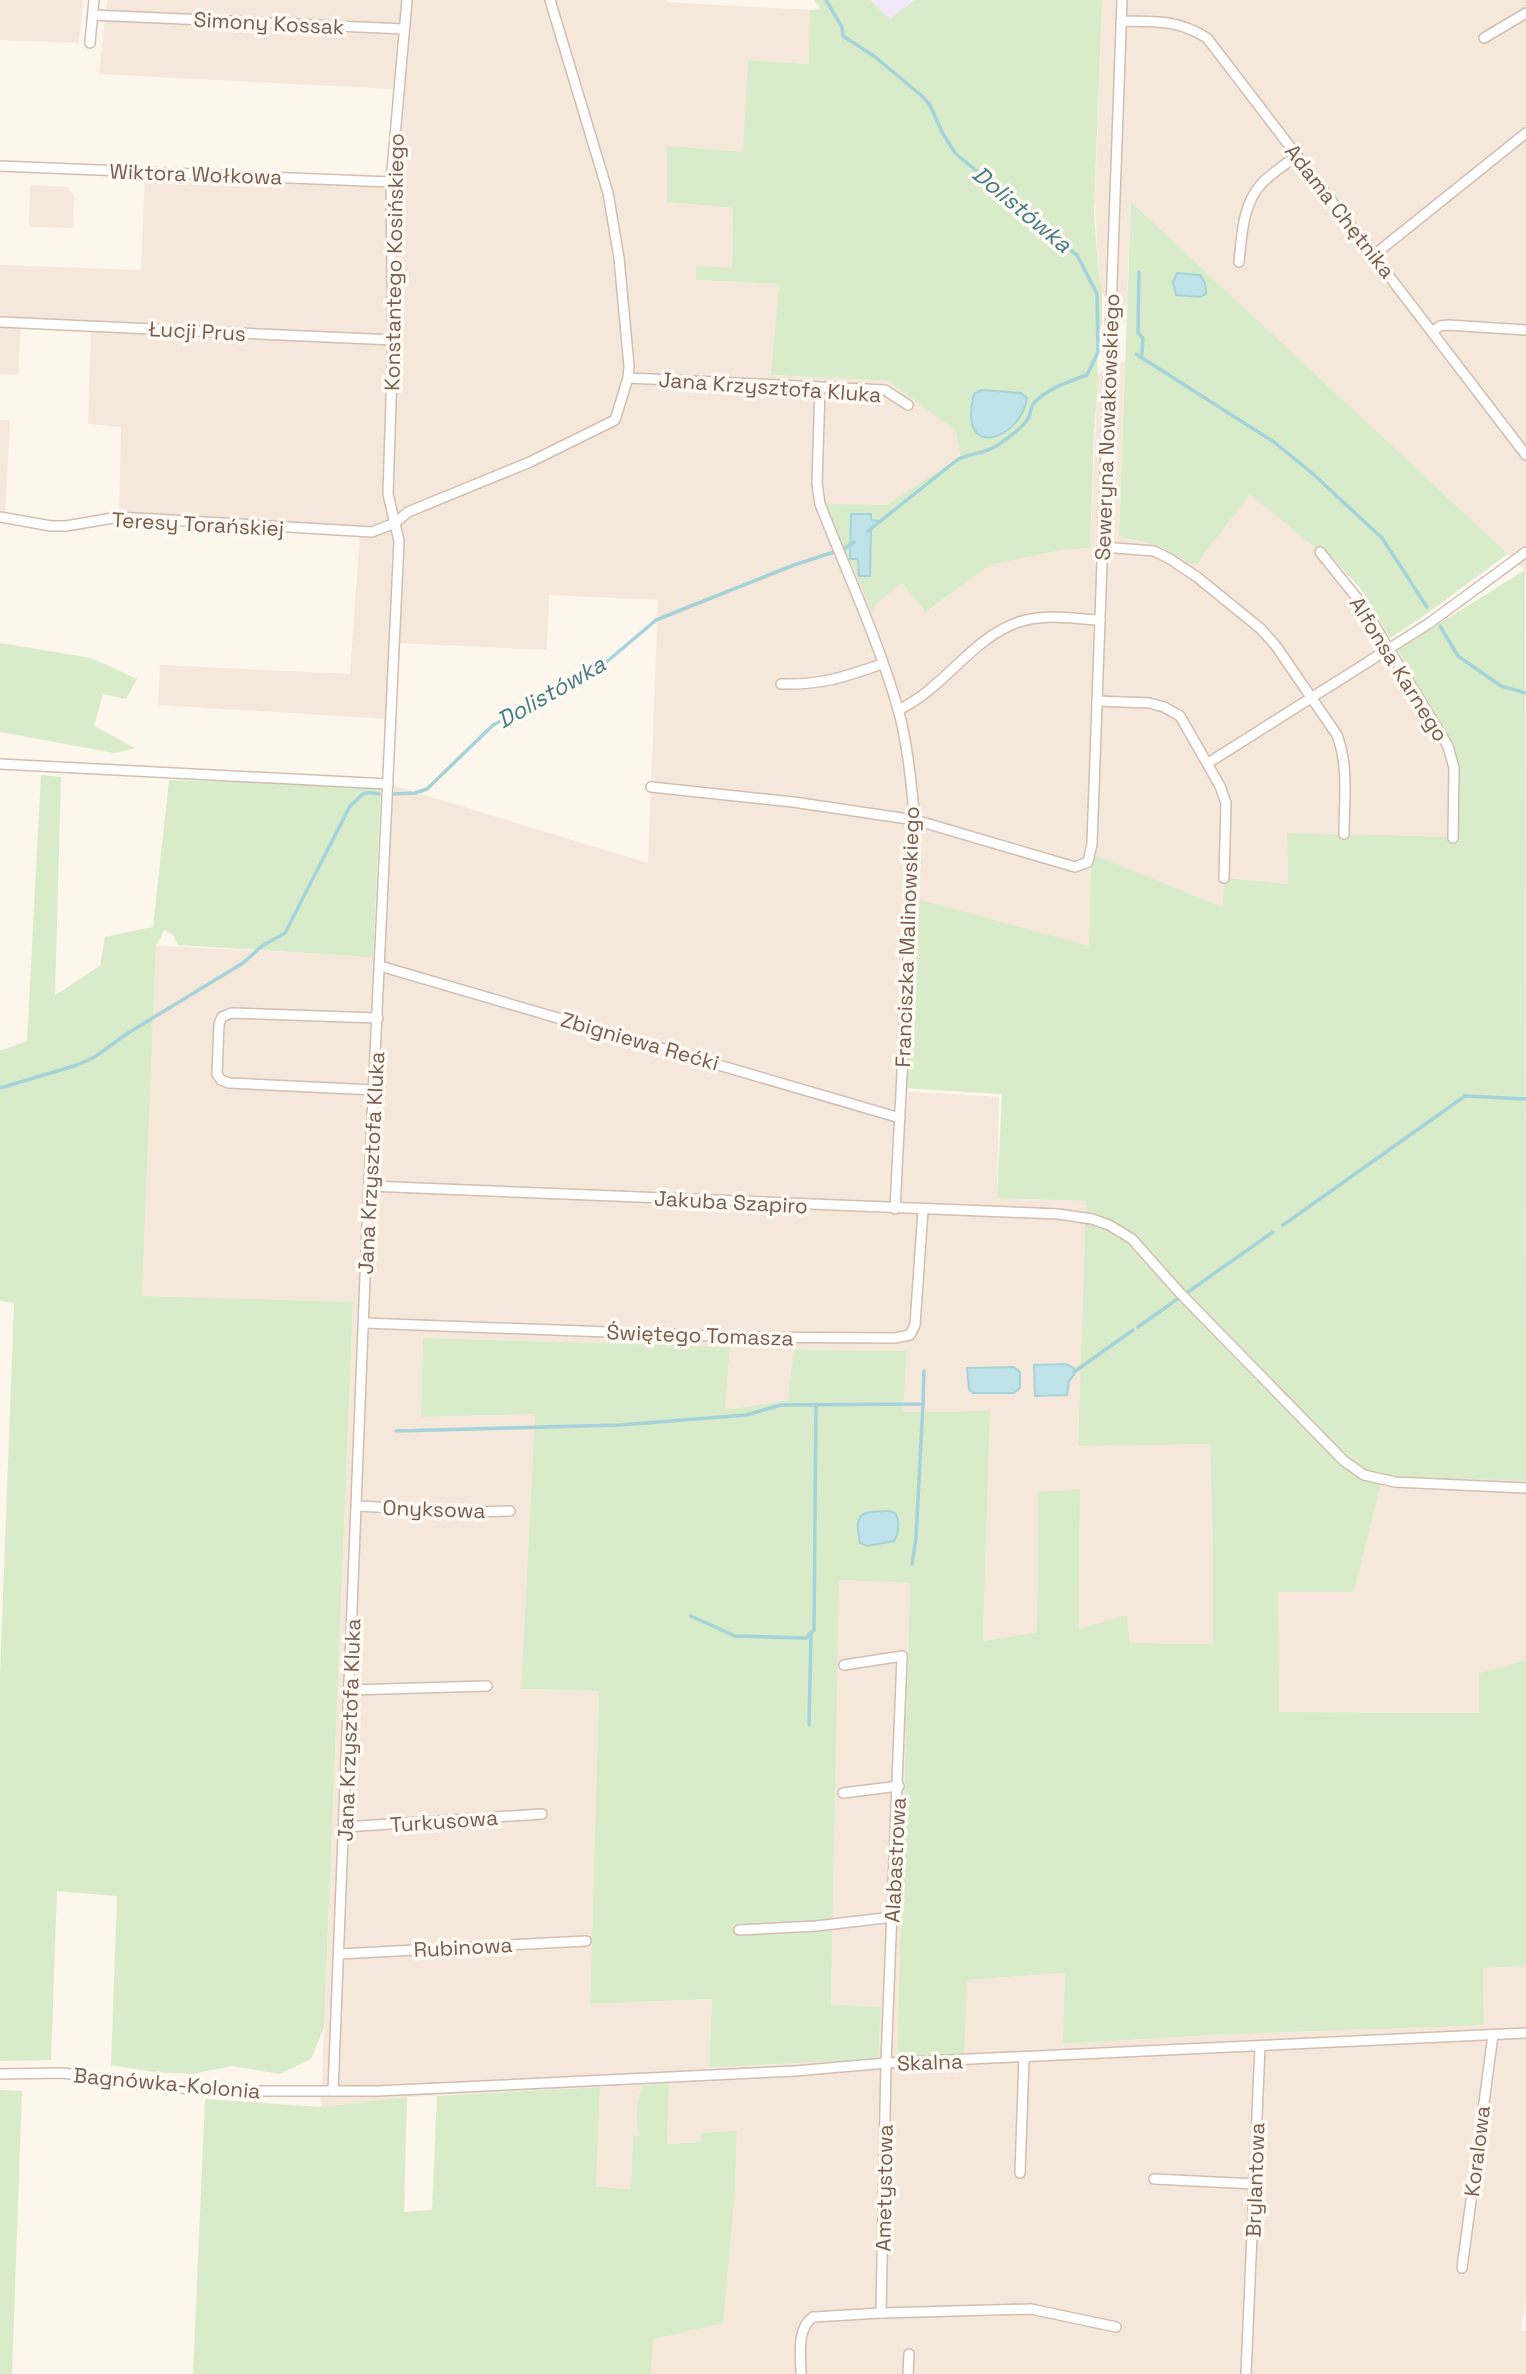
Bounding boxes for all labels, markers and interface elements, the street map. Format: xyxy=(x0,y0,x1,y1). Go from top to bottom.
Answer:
street label: Simony Kossak xyxy=(193,6,345,40)
street label: Konstantego Kosińskiego xyxy=(378,133,410,391)
street label: Adama Chętnika xyxy=(1279,138,1401,284)
street label: Wiktora Wołkowa xyxy=(109,157,283,191)
water label: Dolistówka xyxy=(966,159,1078,260)
street label: Seweryna Nowakowskiego xyxy=(1089,293,1125,561)
street label: Łucji Prus xyxy=(147,315,247,347)
street label: Jana Krzysztofa Kluka xyxy=(658,366,882,408)
street label: Teresy Torańskiej xyxy=(111,506,285,542)
street label: Alfonsa Karnego xyxy=(1344,591,1454,747)
water label: Dolistówka xyxy=(491,648,611,735)
street label: Franciszka Malinowskiego xyxy=(889,806,925,1068)
street label: Zbigniewa Rećki xyxy=(558,1006,722,1076)
street label: Jana Krzysztofa Kluka xyxy=(352,1051,390,1275)
street label: Jakuba Szapiro xyxy=(653,1184,809,1220)
street label: Świętego Tomasza xyxy=(606,1318,794,1352)
street label: Onyksowa xyxy=(382,1494,486,1524)
street label: Jana Krzysztofa Kluka xyxy=(332,1618,366,1842)
street label: Alabastrowa xyxy=(878,1797,912,1923)
street label: Turkusowa xyxy=(389,1804,499,1838)
street label: Rubinowa xyxy=(413,1931,513,1963)
street label: Skalna xyxy=(896,2047,964,2077)
street label: Bagnówka-Kolonia xyxy=(72,2061,262,2105)
street label: Koralowa xyxy=(1458,2104,1496,2198)
street label: Brylantowa xyxy=(1239,2122,1271,2238)
street label: Ametystowa xyxy=(869,2124,899,2252)

